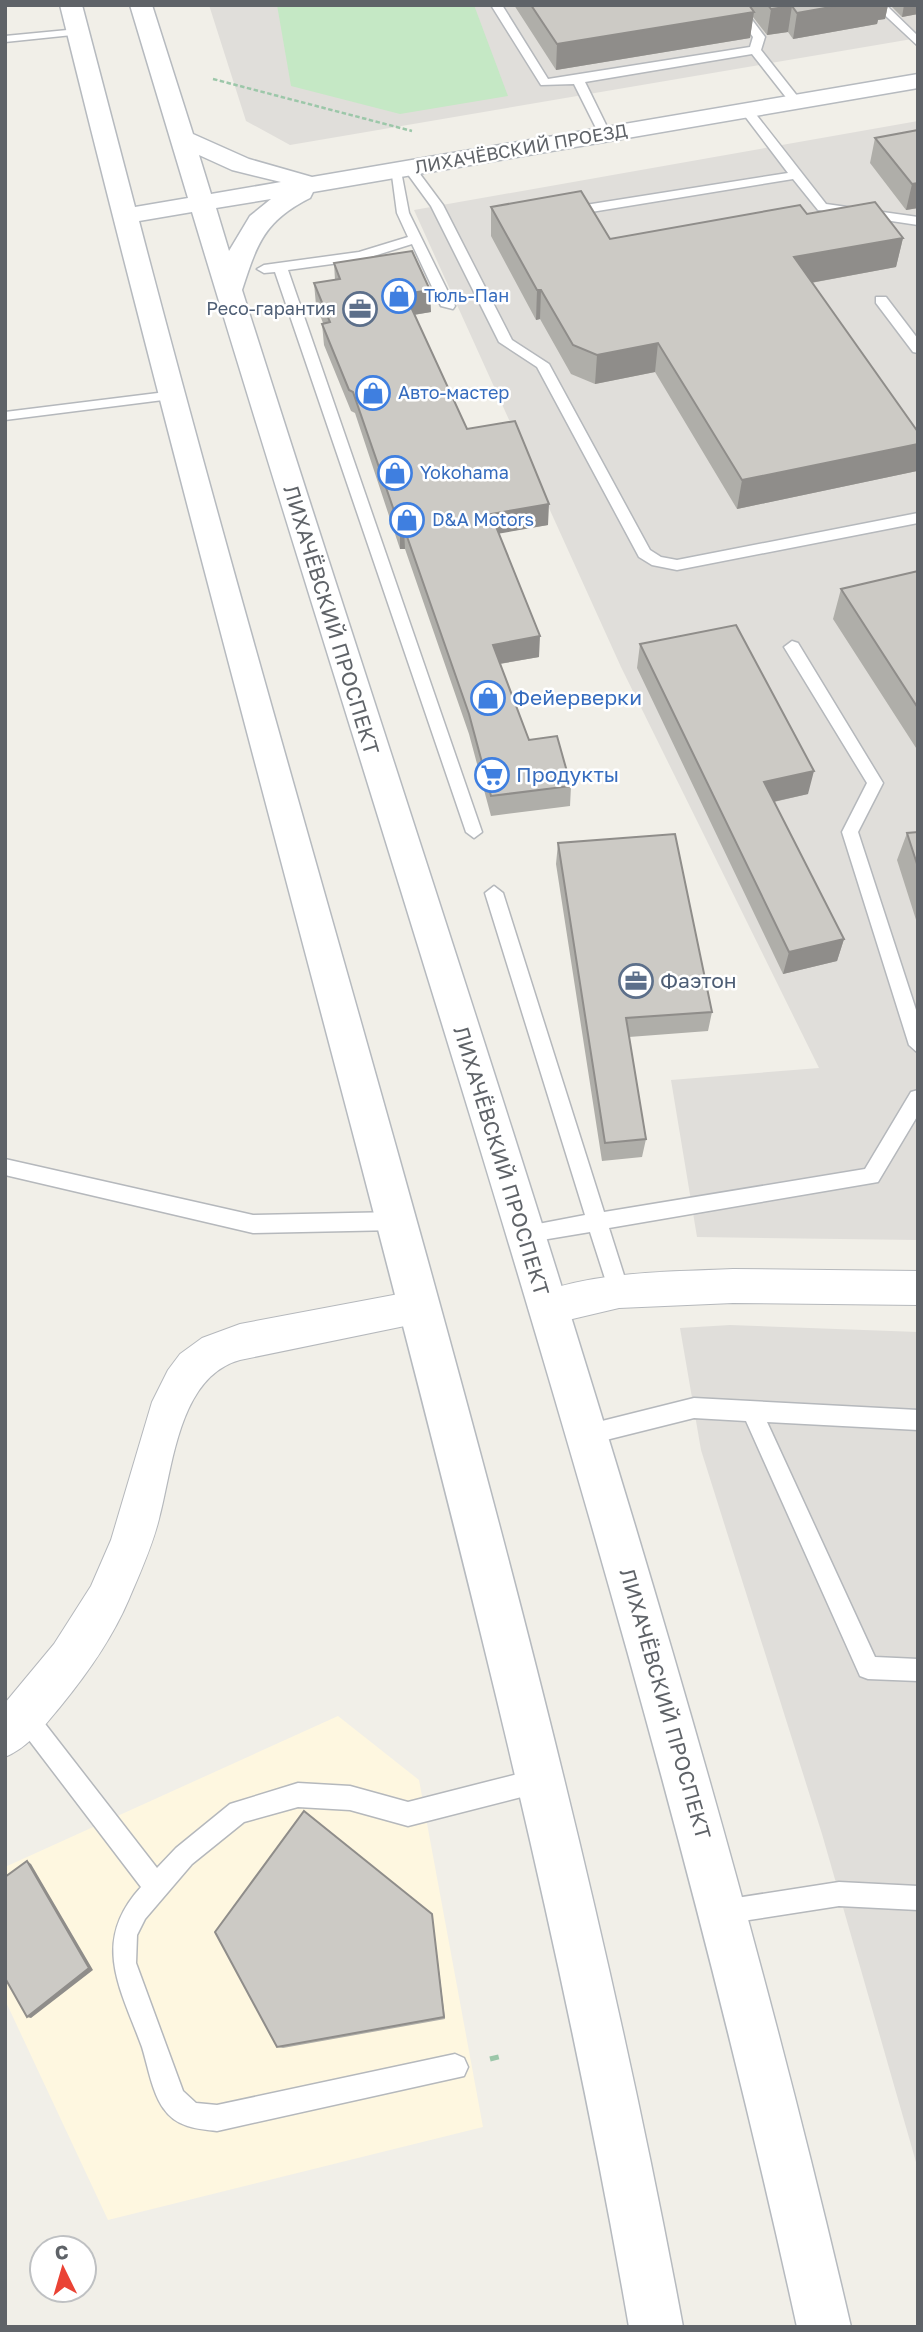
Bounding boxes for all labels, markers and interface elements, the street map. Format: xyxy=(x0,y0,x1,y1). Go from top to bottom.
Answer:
street label: ЛИХАЧЁВСКИЙ ПРОЕЗД xyxy=(413,118,629,178)
shop icon: Тюль-Пан xyxy=(380,277,418,315)
place label: Тюль-Пан xyxy=(424,284,509,306)
office icon: Ресо-гарантия xyxy=(341,290,379,328)
place label: Ресо-гарантия xyxy=(206,297,336,319)
shop icon: Авто-мастер xyxy=(354,374,392,412)
place label: Авто-мастер xyxy=(398,381,509,403)
shop icon: Yokohama xyxy=(376,454,414,492)
place label: Yokohama xyxy=(420,461,509,483)
street label: ЛИХАЧЁВСКИЙ ПРОСПЕКТ xyxy=(279,482,385,758)
shop icon: D&A Motors xyxy=(388,501,426,539)
place label: D&A Motors xyxy=(432,508,534,530)
shop icon: Фейерверки xyxy=(469,679,507,717)
place label: Фейерверки xyxy=(512,684,642,710)
supermarket icon: Продукты xyxy=(473,756,511,794)
place label: Продукты xyxy=(516,761,619,787)
office icon: Фаэтон xyxy=(617,962,655,1000)
place label: Фаэтон xyxy=(660,967,737,993)
street label: ЛИХАЧЁВСКИЙ ПРОСПЕКТ xyxy=(449,1023,555,1299)
street label: ЛИХАЧЁВСКИЙ ПРОСПЕКТ xyxy=(615,1565,717,1842)
north arrow xyxy=(28,2234,98,2304)
text: С xyxy=(54,2240,69,2264)

